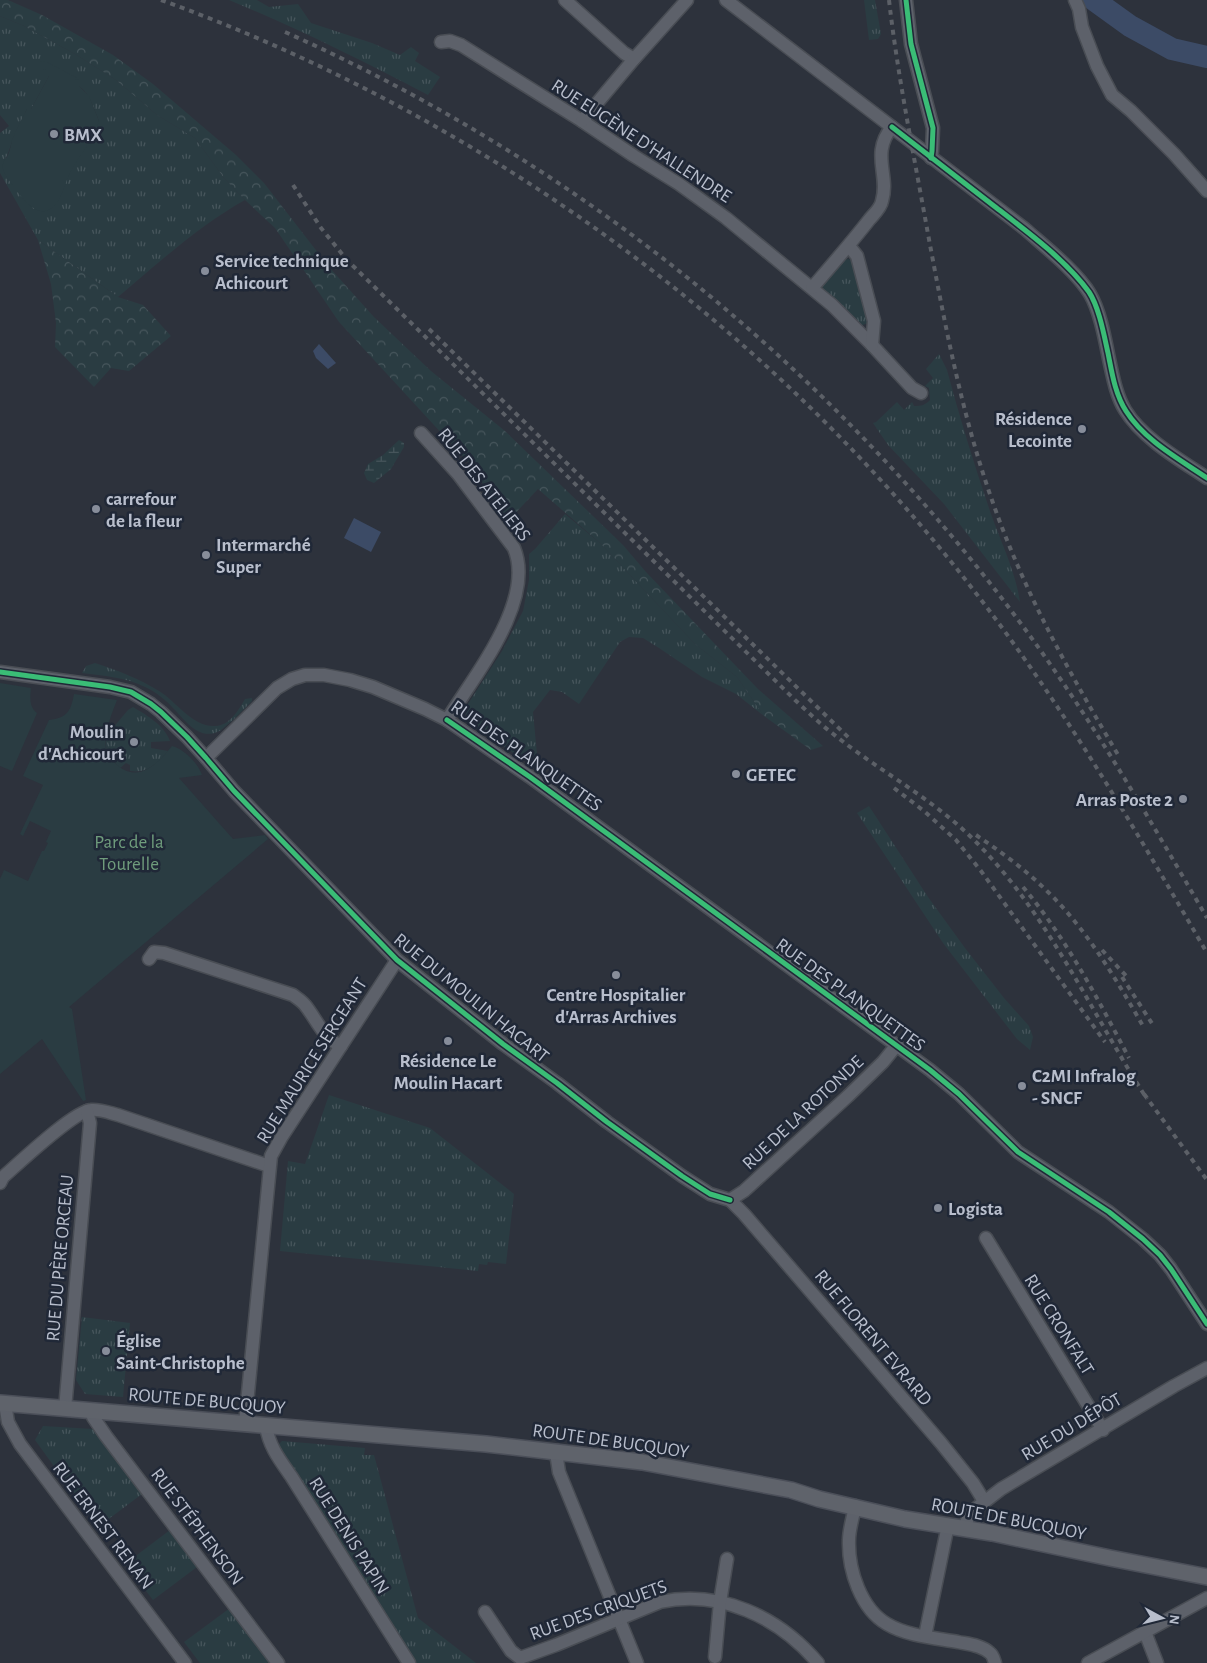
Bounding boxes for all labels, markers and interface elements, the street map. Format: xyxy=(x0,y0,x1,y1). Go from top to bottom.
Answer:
street label: RUE EUGÈNE D'HALLENDRE xyxy=(548,74,736,206)
place label: BMX xyxy=(64,126,102,145)
marker: BMX xyxy=(48,128,60,140)
place label: Service technique Achicourt xyxy=(215,252,349,293)
marker: Service technique Achicourt xyxy=(199,265,211,277)
place label: Résidence Lecointe xyxy=(995,410,1072,451)
marker: Résidence Lecointe xyxy=(1076,423,1088,435)
street label: RUE DES ATELIERS xyxy=(434,425,534,545)
place label: carrefour de la fleur xyxy=(106,490,182,531)
marker: carrefour de la fleur xyxy=(90,503,102,515)
place label: Intermarché Super xyxy=(216,536,311,577)
marker: Intermarché Super xyxy=(200,549,212,561)
street label: RUE DES PLANQUETTES xyxy=(447,697,605,815)
place label: Moulin d'Achicourt xyxy=(38,723,125,764)
marker: Moulin d'Achicourt xyxy=(128,736,140,748)
place label: GETEC xyxy=(746,766,796,785)
marker: GETEC xyxy=(730,768,742,780)
place label: Arras Poste 2 xyxy=(1076,791,1173,810)
marker: Arras Poste 2 xyxy=(1177,793,1189,805)
park label: Parc de la Tourelle xyxy=(94,833,164,874)
street label: RUE DU MOULIN HACART xyxy=(390,930,552,1066)
street label: RUE DES PLANQUETTES xyxy=(772,935,928,1056)
marker: Centre Hospitalier d'Arras Archives xyxy=(610,969,622,981)
street label: RUE MAURICE SERGEANT xyxy=(253,975,371,1147)
place label: Centre Hospitalier d'Arras Archives xyxy=(547,986,686,1027)
marker: Résidence Le Moulin Hacart xyxy=(442,1035,454,1047)
place label: Résidence Le Moulin Hacart xyxy=(394,1052,503,1093)
street label: RUE DE LA ROTONDE xyxy=(739,1052,867,1174)
place label: C2MI Infralog - SNCF xyxy=(1032,1067,1136,1108)
marker: C2MI Infralog - SNCF xyxy=(1016,1080,1028,1092)
street label: RUE DU PÈRE ORCEAU xyxy=(42,1174,77,1342)
place label: Logista xyxy=(948,1200,1003,1219)
marker: Logista xyxy=(932,1202,944,1214)
street label: RUE FLORENT EVRARD xyxy=(811,1266,935,1410)
street label: RUE CRONFALT xyxy=(1020,1271,1097,1378)
place label: Église Saint-Christophe xyxy=(116,1330,245,1373)
marker: Église Saint-Christophe xyxy=(100,1345,112,1357)
street label: ROUTE DE BUCQUOY xyxy=(127,1385,286,1418)
street label: RUE DU DÉPÔT xyxy=(1017,1388,1125,1465)
street label: ROUTE DE BUCQUOY xyxy=(531,1421,690,1462)
street label: RUE ERNEST RENAN xyxy=(49,1459,157,1593)
street label: RUE STÉPHENSON xyxy=(147,1464,248,1589)
street label: RUE DENIS PAPIN xyxy=(305,1474,392,1598)
street label: ROUTE DE BUCQUOY xyxy=(929,1495,1088,1544)
street label: RUE DES CRIQUETS xyxy=(527,1577,670,1644)
north arrow xyxy=(1137,1593,1187,1643)
text: N xyxy=(1166,1614,1181,1625)

